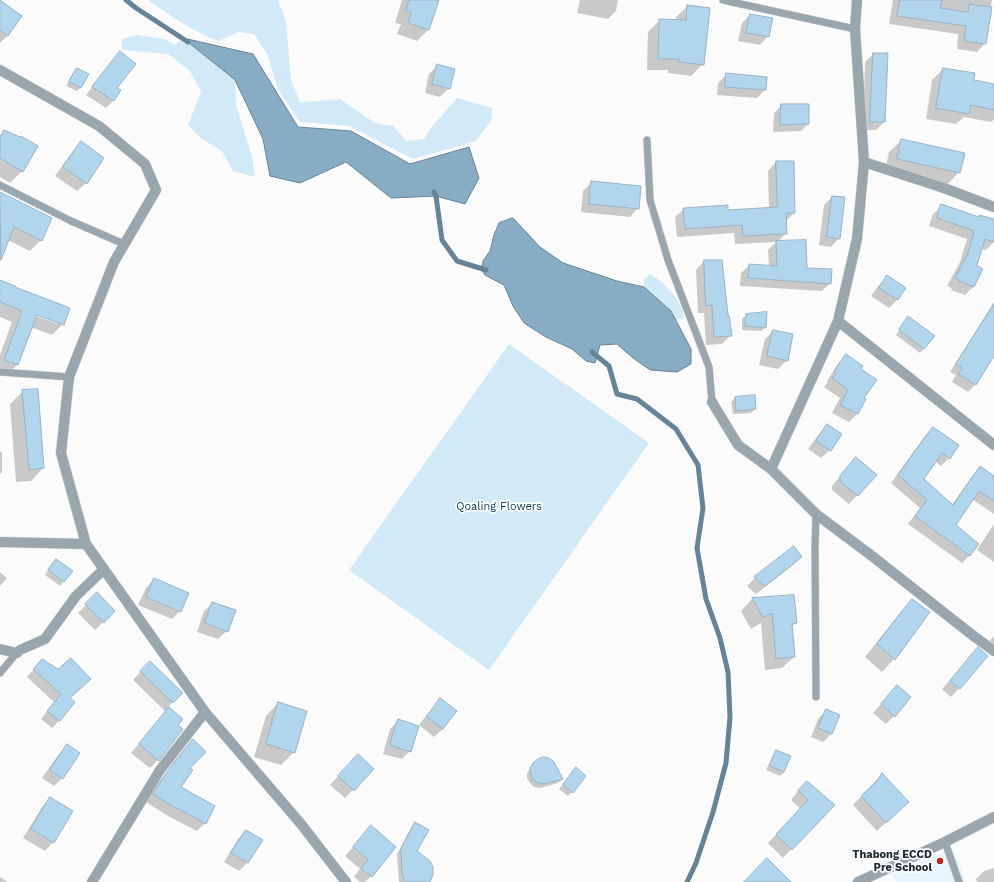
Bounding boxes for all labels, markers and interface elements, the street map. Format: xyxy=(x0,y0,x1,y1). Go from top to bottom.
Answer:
park label: Qoaling Flowers xyxy=(456,500,542,514)
place label: Thabong ECCD Pre School xyxy=(852,848,932,874)
marker: Thabong ECCD Pre School xyxy=(935,856,945,866)

